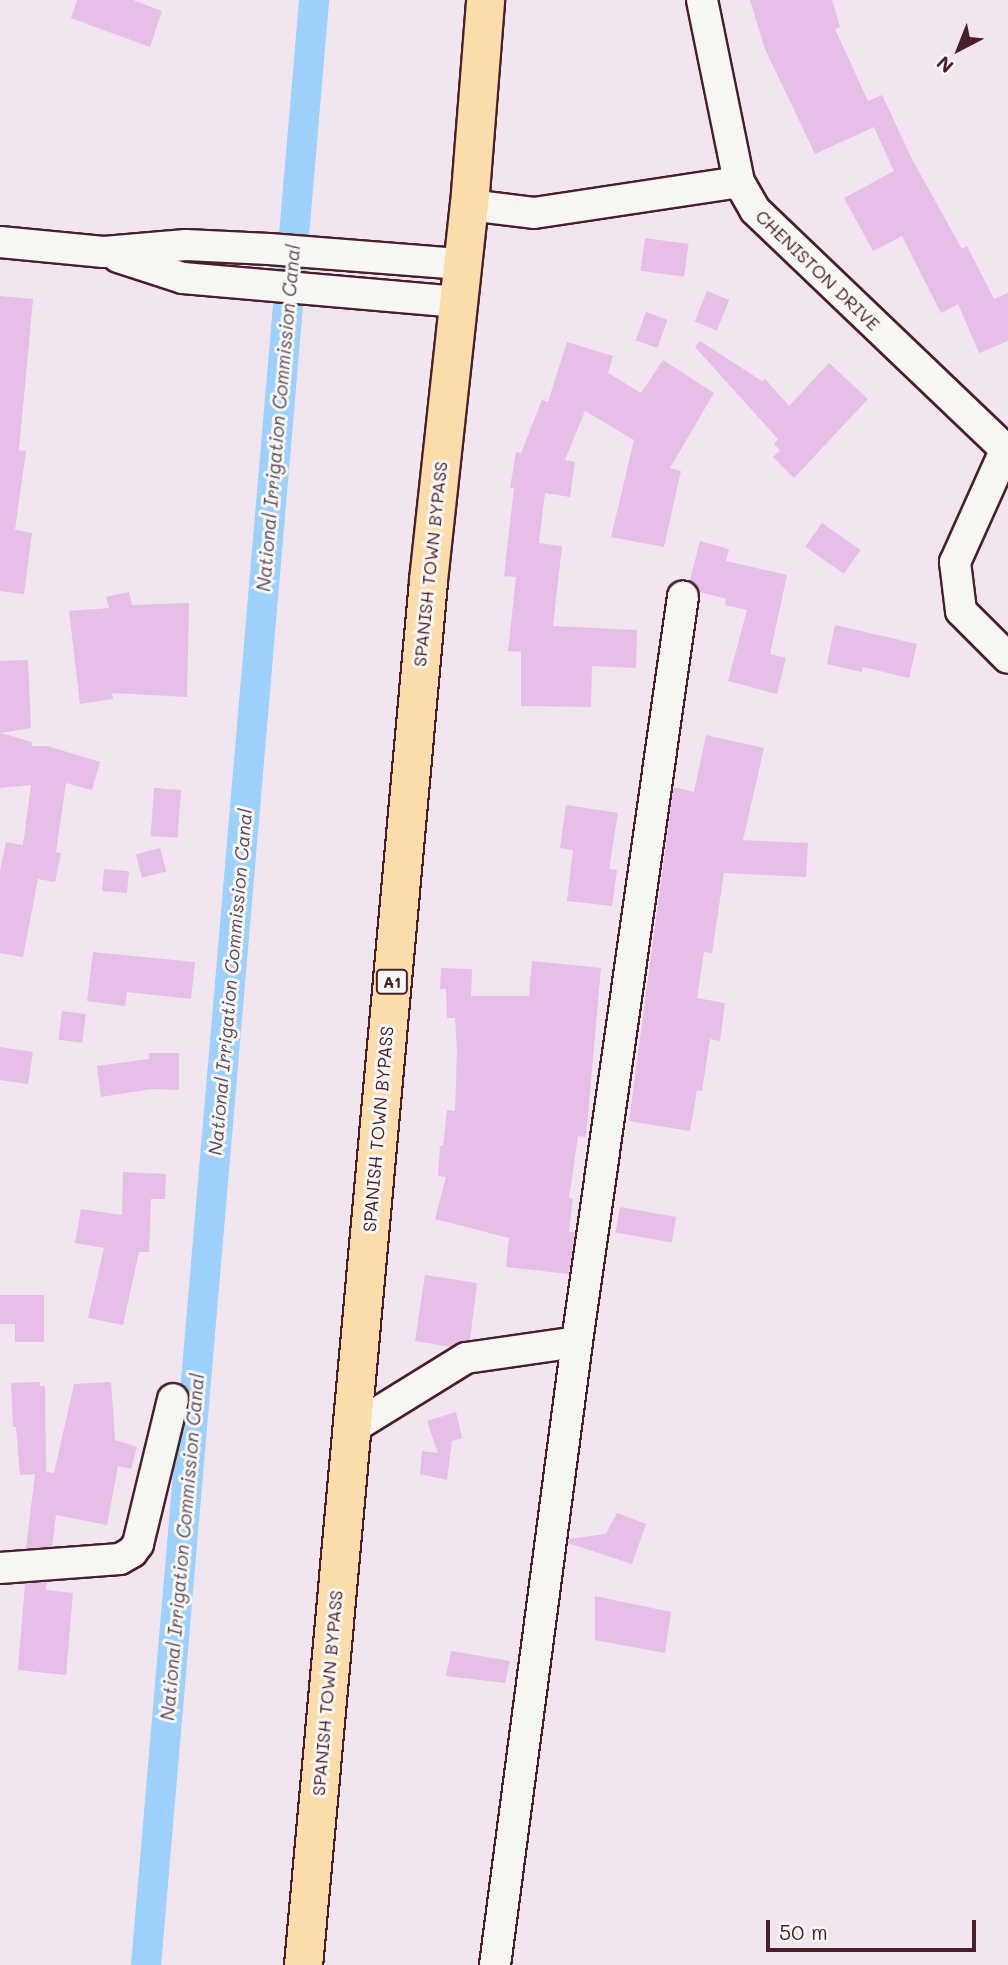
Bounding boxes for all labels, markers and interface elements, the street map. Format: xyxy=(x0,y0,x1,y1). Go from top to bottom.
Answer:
north arrow xyxy=(924,14,994,84)
text: N xyxy=(931,51,958,79)
street label: CHENISTON DRIVE xyxy=(751,205,885,335)
water label: National Irrigation Commission Canal xyxy=(251,244,305,592)
street label: SPANISH TOWN BYPASS xyxy=(408,460,452,668)
water label: National Irrigation Commission Canal xyxy=(203,808,257,1156)
road number: A1 xyxy=(374,970,410,994)
street label: SPANISH TOWN BYPASS xyxy=(358,1025,398,1233)
water label: National Irrigation Commission Canal xyxy=(155,1373,209,1721)
street label: SPANISH TOWN BYPASS xyxy=(307,1589,347,1797)
scale bar xyxy=(770,1906,980,1950)
text: 50 m xyxy=(779,1918,828,1945)

